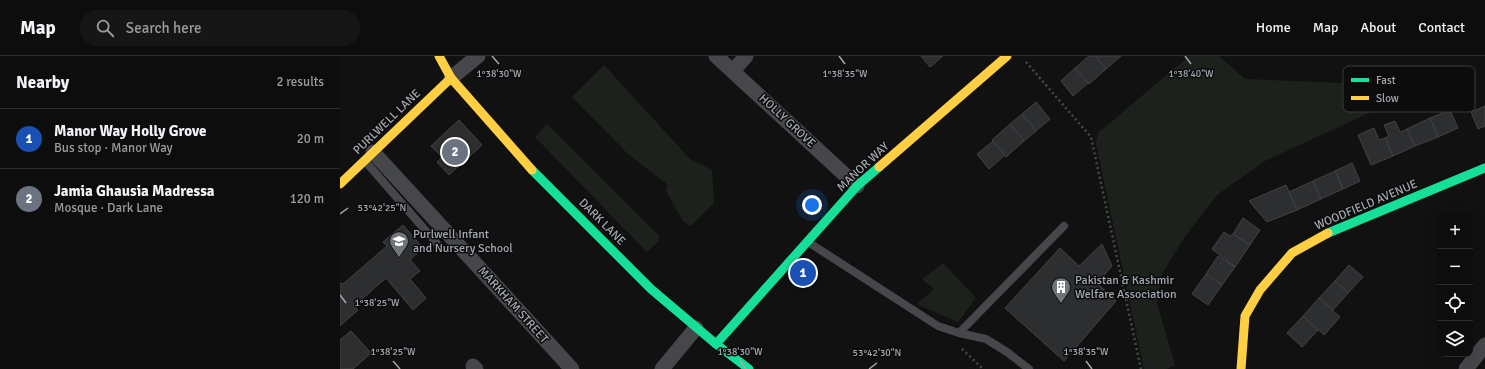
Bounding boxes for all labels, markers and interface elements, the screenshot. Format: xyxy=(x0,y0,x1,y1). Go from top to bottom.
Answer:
search box xyxy=(80,10,360,46)
text: Map xyxy=(20,16,56,40)
icon: search xyxy=(94,17,116,39)
text: Search here xyxy=(126,19,201,37)
text: Home xyxy=(1256,19,1291,36)
text: Map xyxy=(1313,19,1338,36)
text: About xyxy=(1360,19,1396,36)
text: Contact xyxy=(1418,19,1465,36)
legend xyxy=(1343,66,1475,112)
text: 1°38'30"W xyxy=(476,68,522,80)
text: 1°38'35"W xyxy=(822,68,868,80)
text: 1°38'40"W xyxy=(1168,68,1214,80)
text: Nearby xyxy=(16,72,69,93)
text: 2 results xyxy=(276,74,324,90)
text: Fast xyxy=(1376,74,1396,87)
street label: PURLWELL LANE xyxy=(350,86,424,158)
street label: HOLLY GROVE xyxy=(756,91,819,151)
text: Slow xyxy=(1376,92,1399,105)
text: Manor Way Holly Grove xyxy=(54,122,207,140)
text: 1 xyxy=(25,131,33,147)
text: 20 m xyxy=(297,131,324,147)
pin: 2 xyxy=(442,137,468,167)
street label: MANOR WAY xyxy=(834,139,892,195)
text: Bus stop · Manor Way xyxy=(54,140,173,156)
street label: WOODFIELD AVENUE xyxy=(1312,176,1420,233)
text: Jamia Ghausia Madressa xyxy=(54,182,215,200)
text: 2 xyxy=(25,191,33,207)
text: 120 m xyxy=(290,191,324,207)
street label: DARK LANE xyxy=(575,195,629,249)
your location xyxy=(802,195,822,215)
text: Mosque · Dark Lane xyxy=(54,200,163,216)
text: 53°42'25"N xyxy=(358,202,406,214)
map controls xyxy=(1437,213,1473,357)
button: + xyxy=(1437,213,1473,249)
place label: Purlwell Infant and Nursery School xyxy=(413,227,513,256)
school or university icon: Purlwell Infant and Nursery School xyxy=(388,230,410,258)
button: − xyxy=(1437,249,1473,285)
pin: 1 xyxy=(790,258,816,288)
street label: MARKHAM STREET xyxy=(475,264,551,347)
place label: Pakistan & Kashmir Welfare Association xyxy=(1075,273,1177,302)
building icon: Pakistan & Kashmir Welfare Association xyxy=(1050,276,1072,304)
button: locate xyxy=(1437,285,1473,321)
text: 1°38'25"W xyxy=(354,297,400,309)
button: layers xyxy=(1437,321,1473,357)
text: 1°38'25"W xyxy=(370,346,416,358)
text: 1°38'30"W xyxy=(717,346,763,358)
text: 1°38'35"W xyxy=(1063,346,1109,358)
text: 53°42'30"N xyxy=(853,347,901,359)

